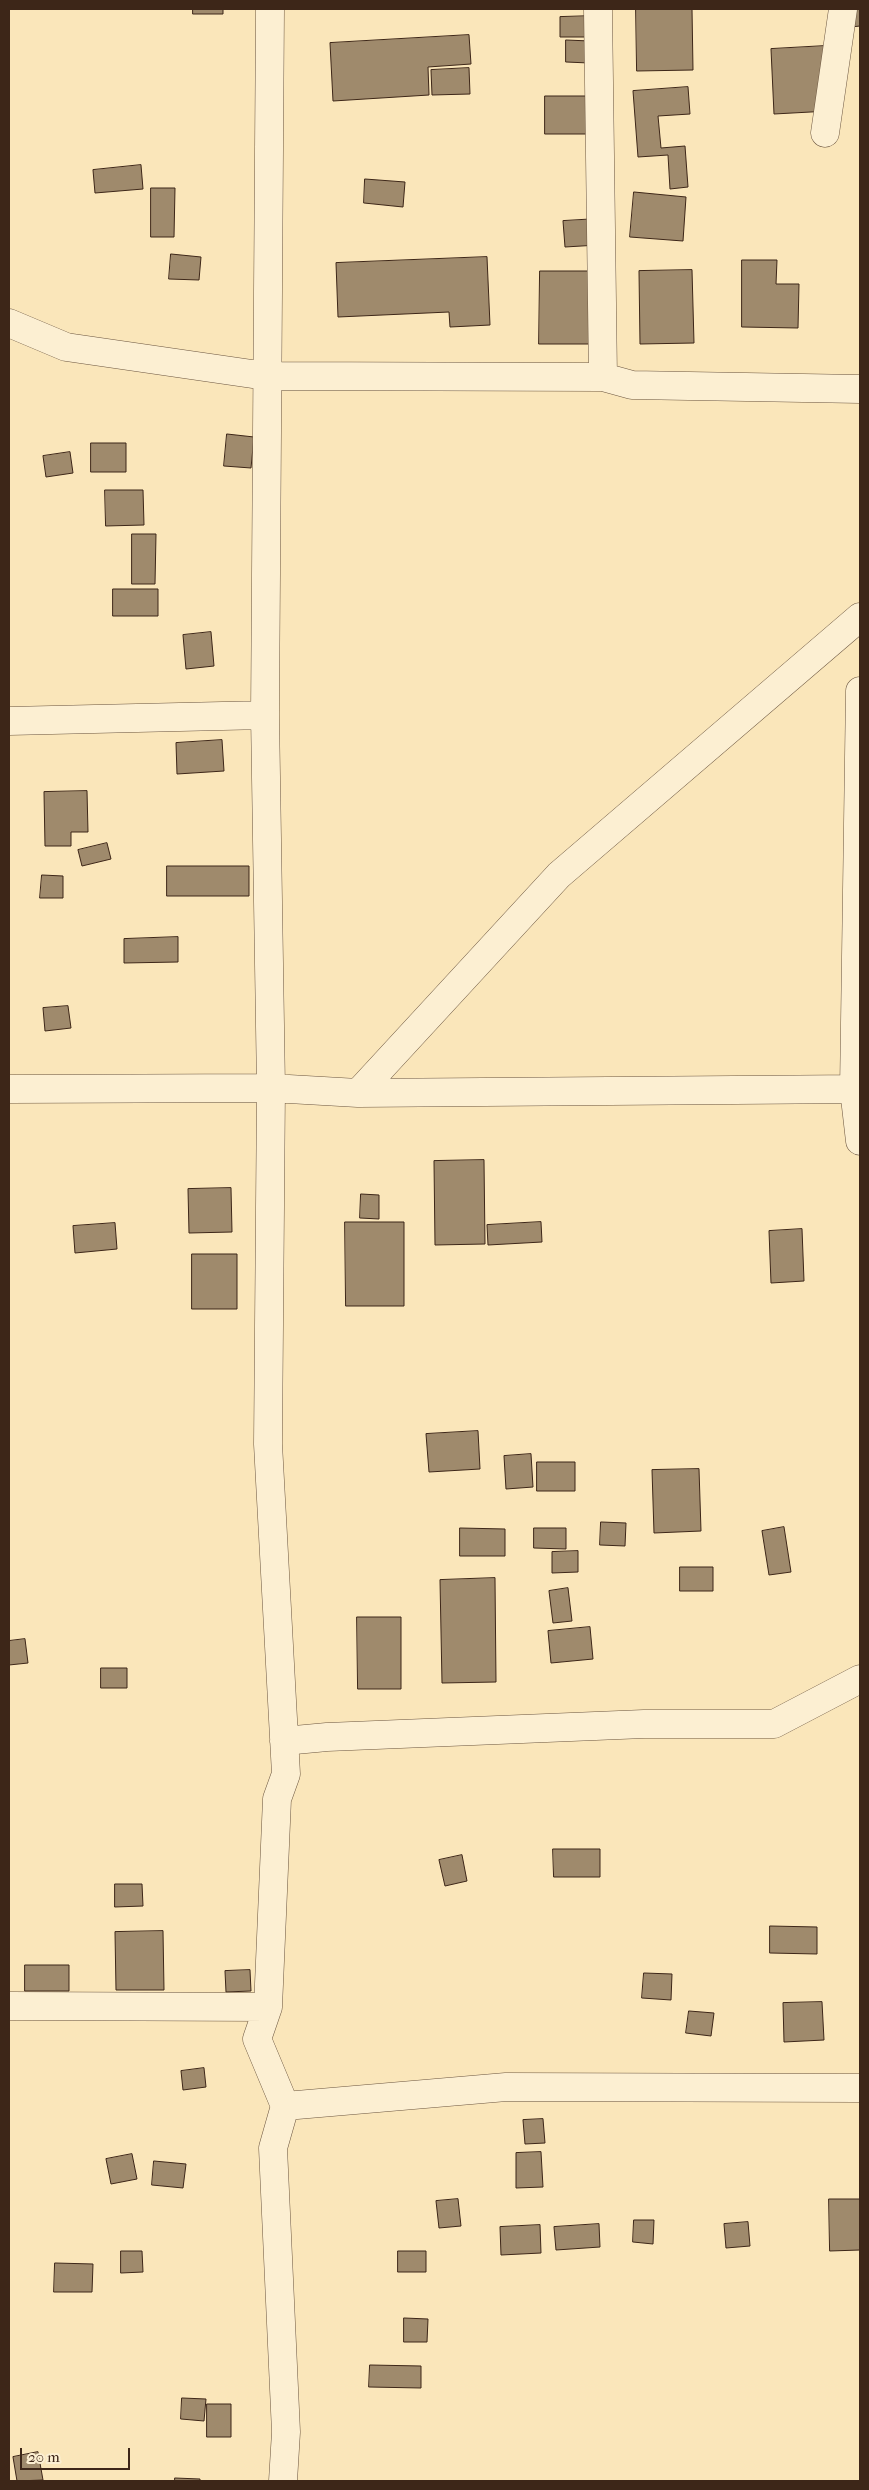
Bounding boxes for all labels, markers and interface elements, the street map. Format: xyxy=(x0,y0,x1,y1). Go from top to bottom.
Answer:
scale bar xyxy=(22,2438,132,2470)
text: 20 m xyxy=(28,2448,60,2466)

